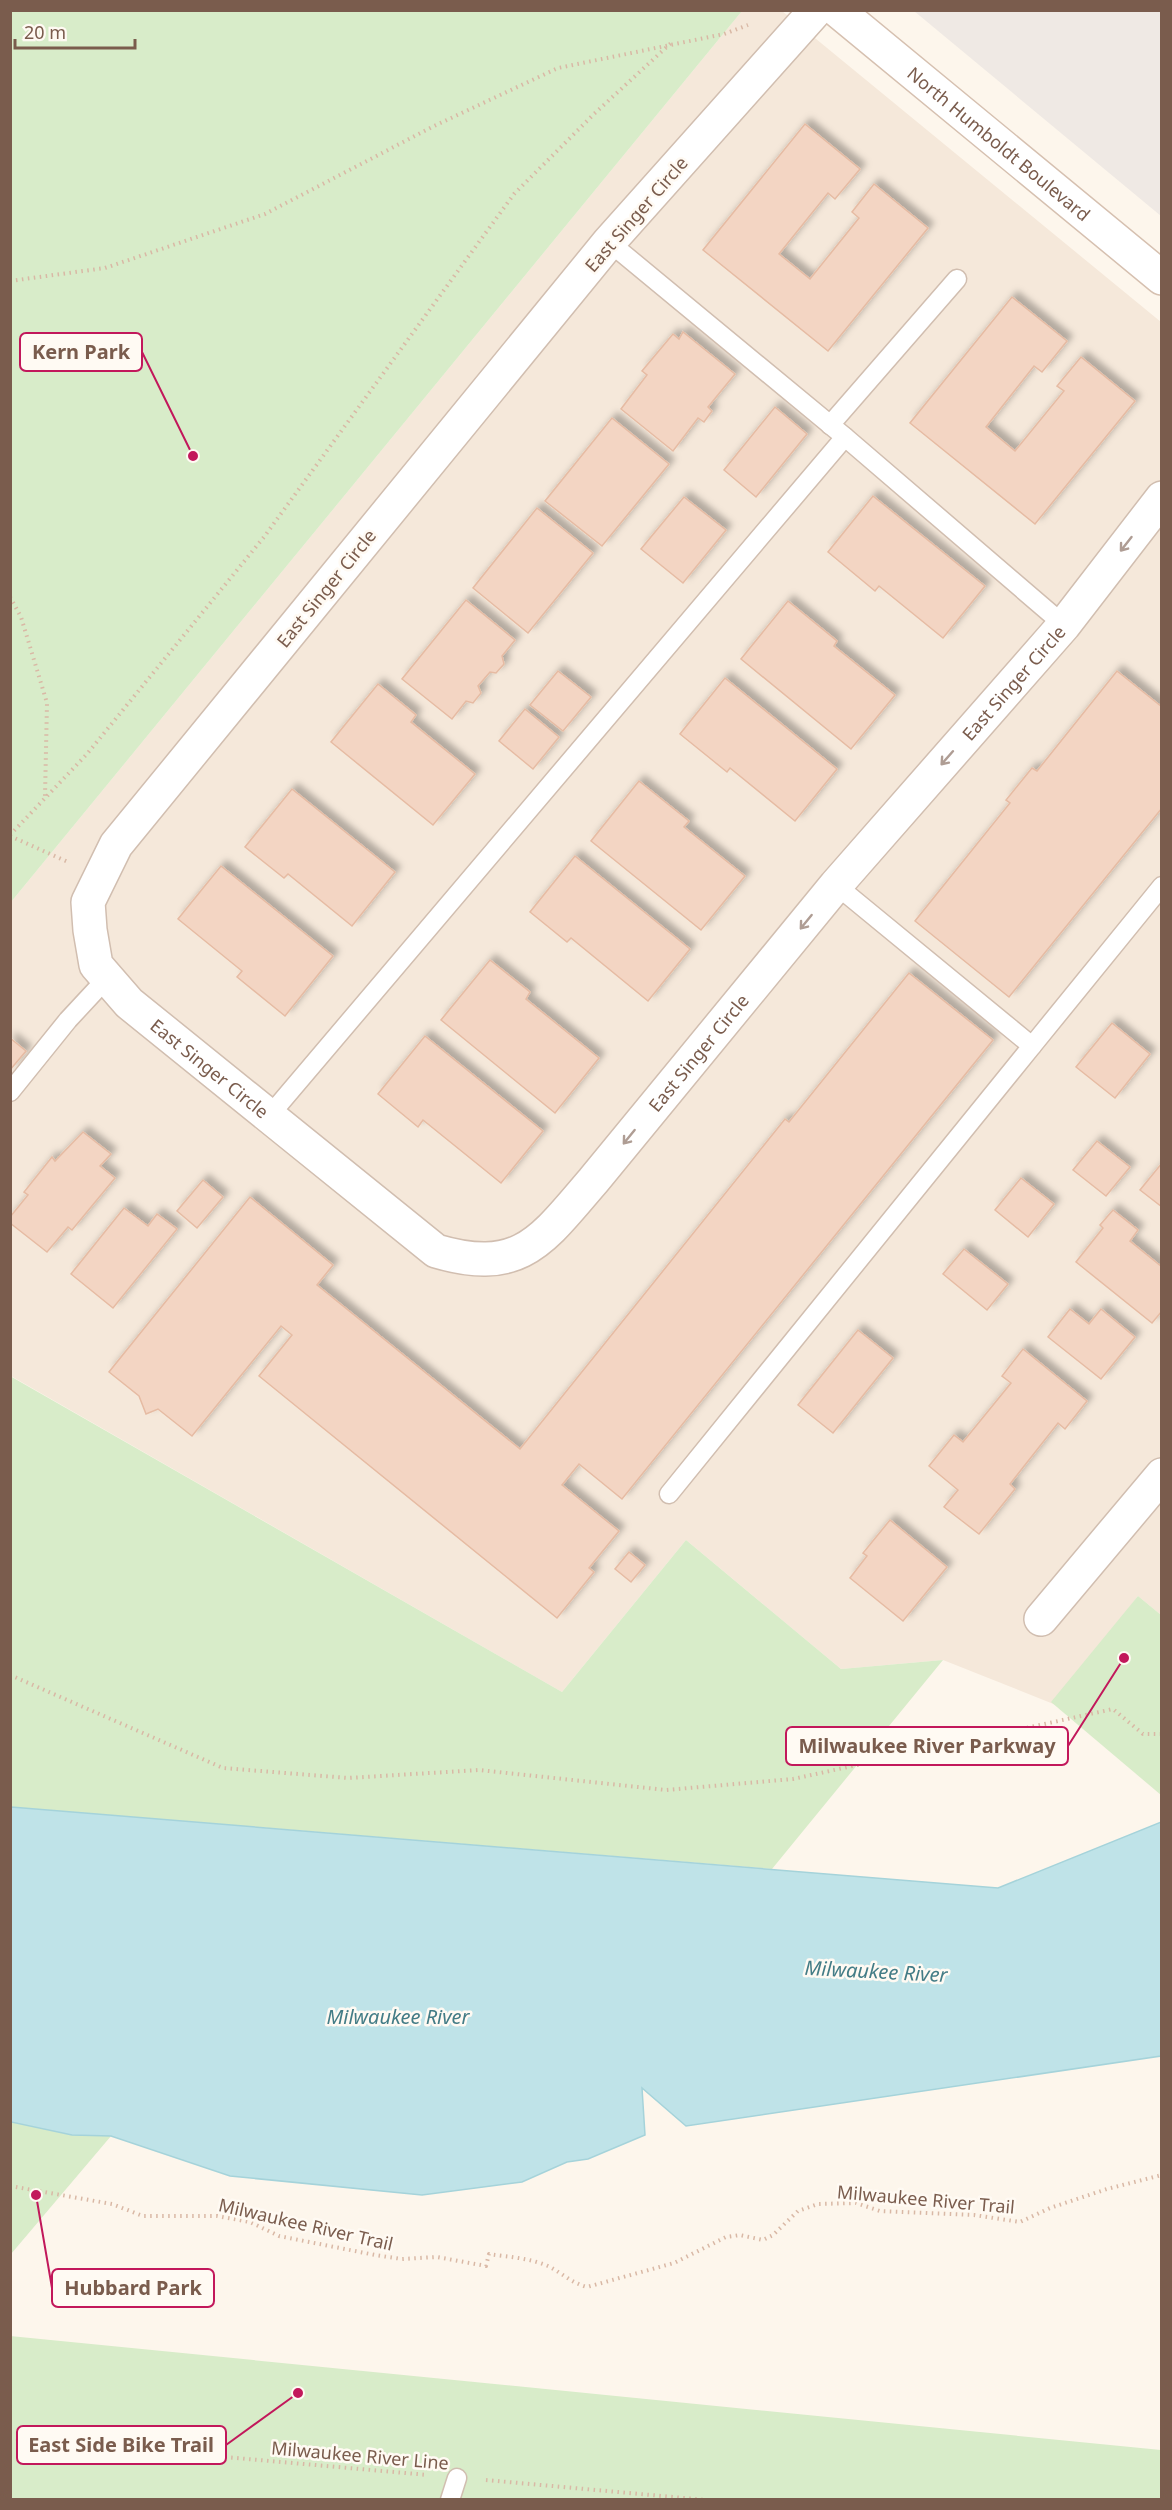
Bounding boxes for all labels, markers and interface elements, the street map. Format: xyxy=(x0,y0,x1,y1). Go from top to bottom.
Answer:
scale bar xyxy=(15,12,135,50)
text: 20 m xyxy=(24,20,66,44)
street label: North Humboldt Boulevard xyxy=(903,61,1095,226)
street label: East Singer Circle xyxy=(579,151,693,277)
callout: Kern Park xyxy=(20,333,142,371)
text: Kern Park xyxy=(32,338,131,365)
street label: East Singer Circle xyxy=(271,524,381,652)
one-way arrow xyxy=(1119,536,1132,552)
street label: East Singer Circle xyxy=(956,620,1070,745)
one-way arrow xyxy=(940,750,954,765)
one-way arrow xyxy=(799,914,812,930)
street label: East Singer Circle xyxy=(643,989,754,1116)
street label: East Singer Circle xyxy=(146,1013,274,1123)
one-way arrow xyxy=(622,1129,635,1145)
callout: Milwaukee River Parkway xyxy=(786,1727,1068,1765)
text: Milwaukee River Parkway xyxy=(798,1732,1056,1759)
water label: Milwaukee River xyxy=(804,1954,949,1988)
water label: Milwaukee River xyxy=(326,2003,471,2030)
street label: Milwaukee River Trail xyxy=(836,2179,1016,2219)
street label: Milwaukee River Trail xyxy=(216,2192,396,2256)
callout: Hubbard Park xyxy=(52,2269,214,2307)
text: Hubbard Park xyxy=(64,2274,202,2301)
callout: East Side Bike Trail xyxy=(17,2426,226,2464)
text: East Side Bike Trail xyxy=(28,2431,214,2458)
street label: Milwaukee River Line xyxy=(270,2435,450,2475)

